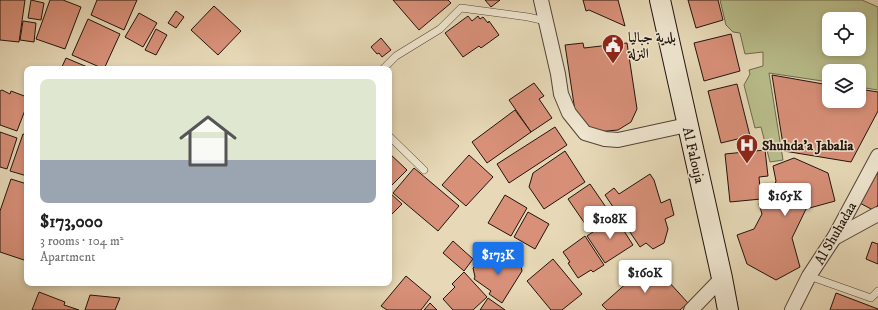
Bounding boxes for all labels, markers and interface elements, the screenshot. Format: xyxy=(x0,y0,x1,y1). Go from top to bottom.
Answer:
map controls xyxy=(822,12,866,108)
button: locate xyxy=(822,12,866,56)
place label: بلدية جباليا النزلة xyxy=(627,29,676,63)
public building icon: بلدية جباليا النزلة xyxy=(600,32,626,65)
button: layers xyxy=(822,64,866,108)
icon: home xyxy=(172,105,244,177)
street label: Al Falouja xyxy=(678,125,708,185)
hospital icon: Shuhda'a Jabalia xyxy=(734,132,760,165)
place label: Shuhda'a Jabalia xyxy=(762,137,854,155)
pin: $165K xyxy=(757,183,813,217)
text: $165K xyxy=(768,188,802,204)
street label: Al Shuhadaa xyxy=(811,199,861,268)
pin: $108K xyxy=(582,206,638,240)
text: $173,000 xyxy=(40,211,103,233)
text: $108K xyxy=(593,211,627,227)
text: 3 rooms · 104 m² xyxy=(40,233,123,249)
pin: $173K xyxy=(470,242,526,276)
text: $173K xyxy=(482,247,514,263)
text: Apartment xyxy=(40,249,95,265)
pin: $160K xyxy=(617,260,673,294)
text: $160K xyxy=(628,265,662,281)

